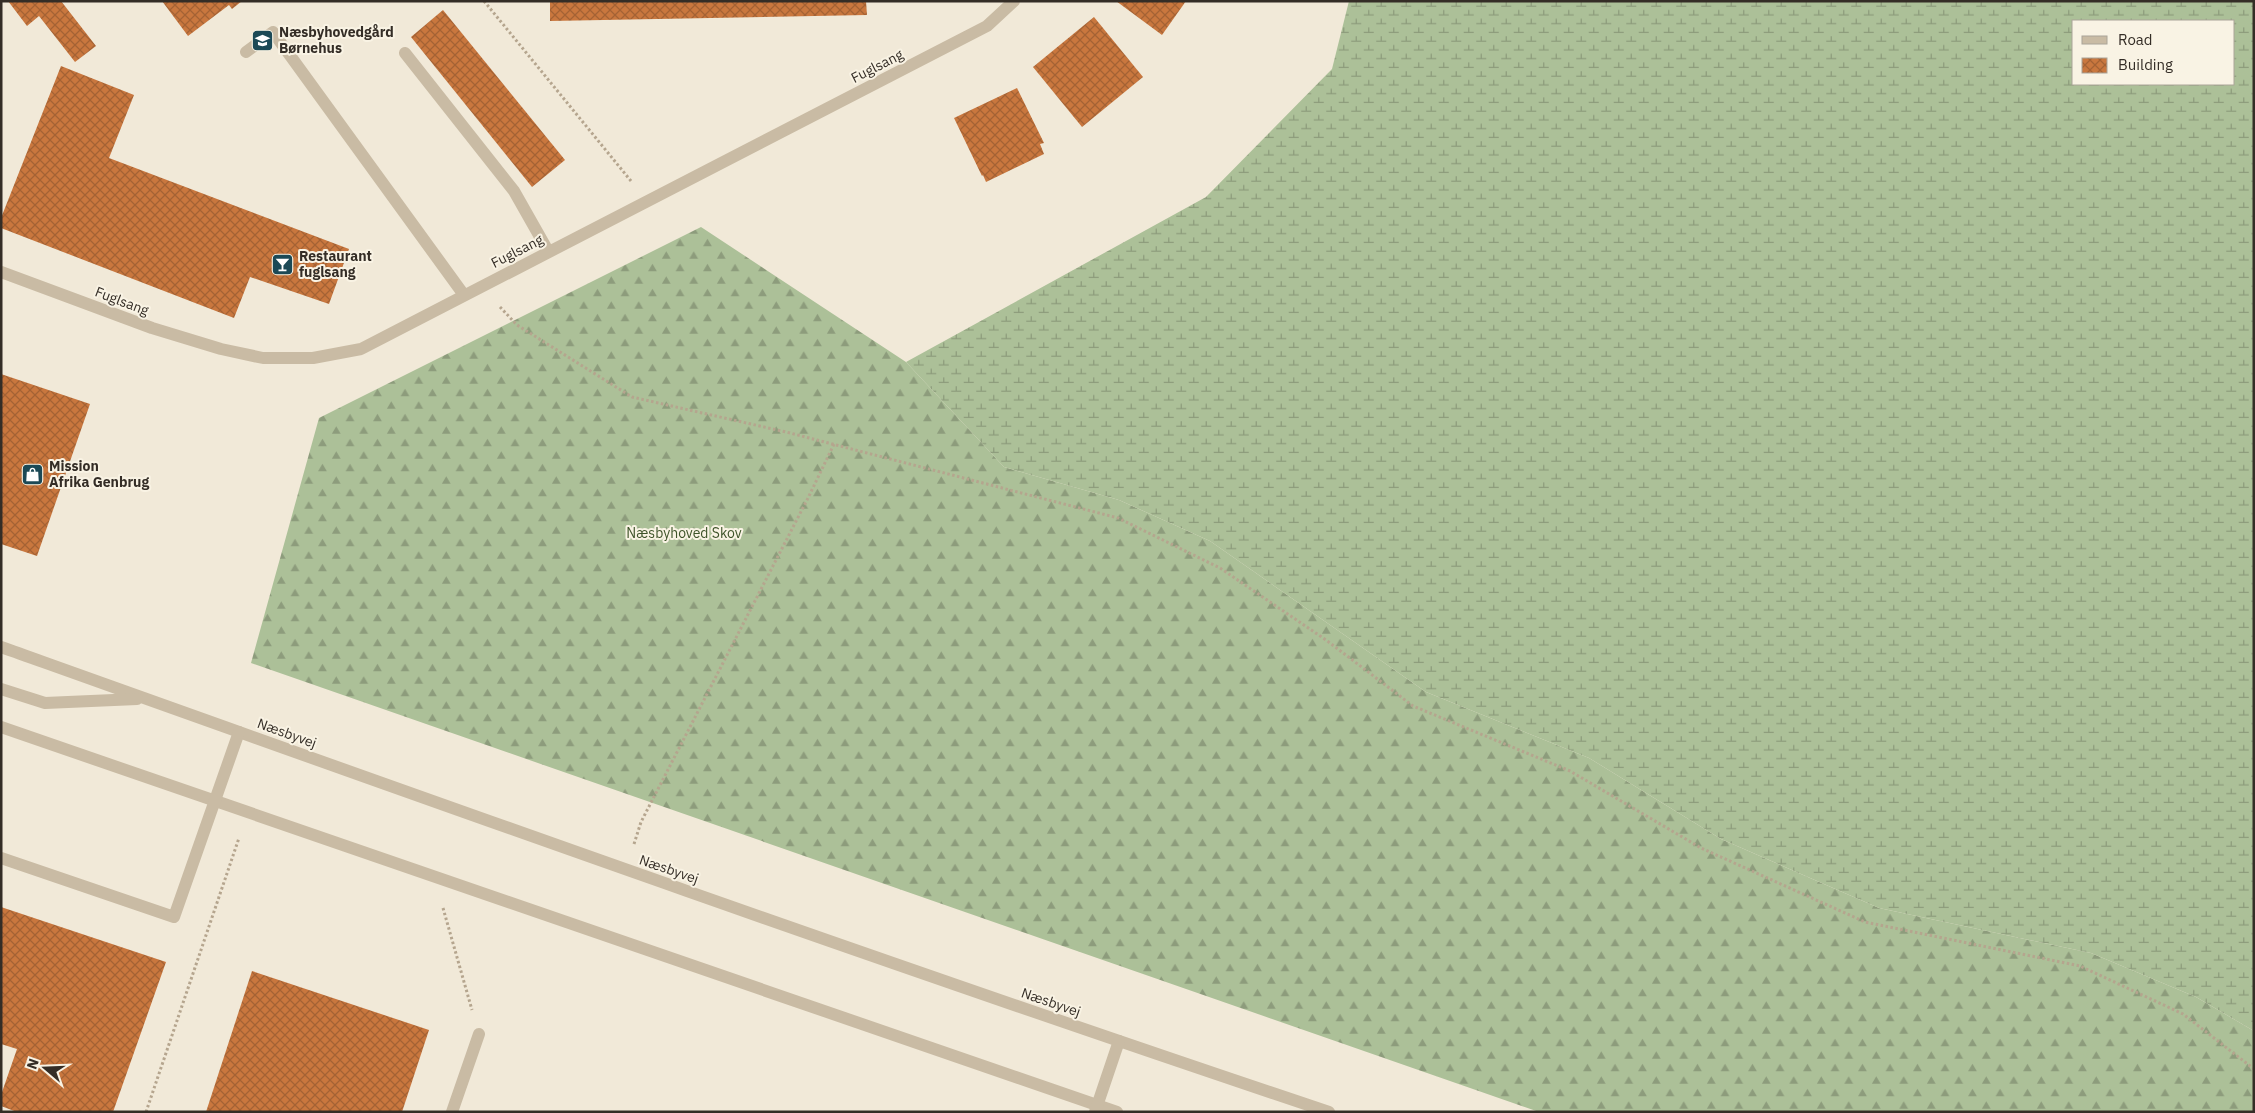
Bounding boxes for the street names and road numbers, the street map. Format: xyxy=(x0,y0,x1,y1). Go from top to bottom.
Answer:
street label: Fuglsang xyxy=(848,45,907,87)
street label: Fuglsang xyxy=(488,230,547,272)
street label: Fuglsang xyxy=(93,283,152,320)
street label: Næsbyvej xyxy=(255,714,319,752)
street label: Næsbyvej xyxy=(637,850,701,888)
street label: Næsbyvej xyxy=(1019,983,1083,1021)

